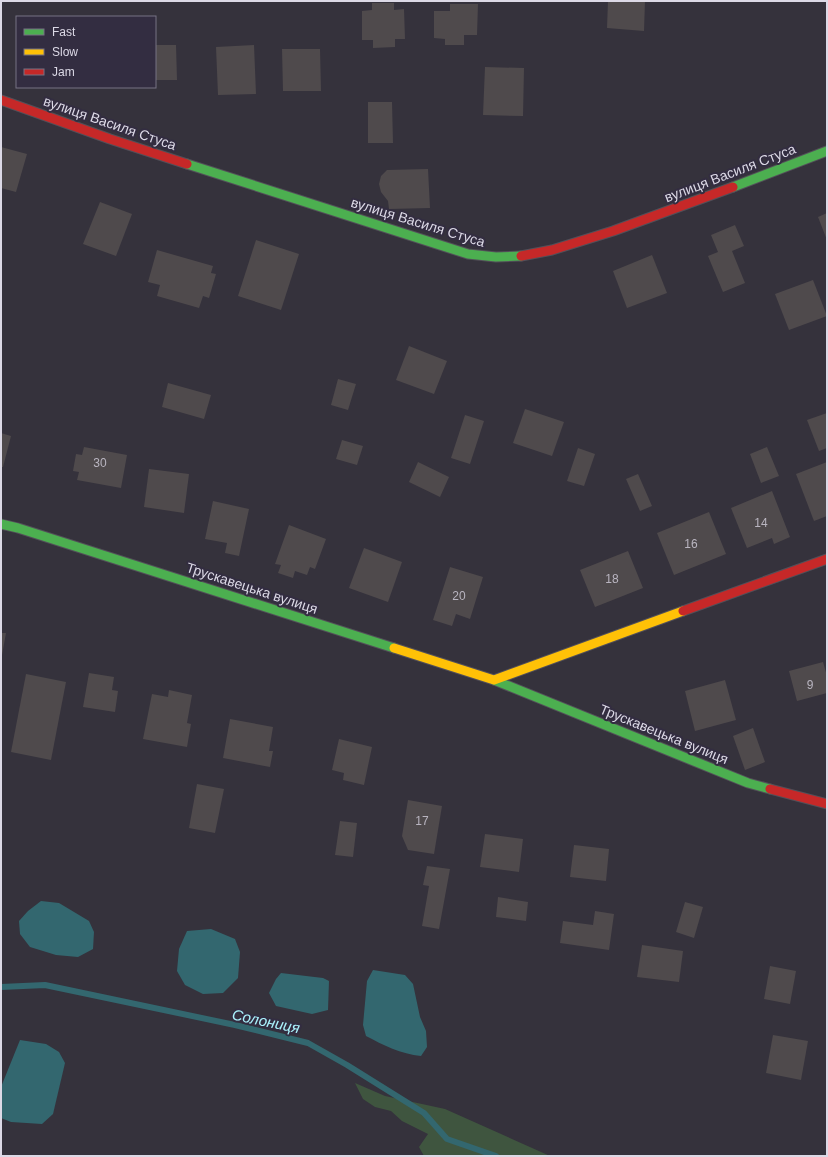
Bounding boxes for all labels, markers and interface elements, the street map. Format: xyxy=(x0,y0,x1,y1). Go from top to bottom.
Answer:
legend xyxy=(16,16,156,88)
text: Fast xyxy=(52,25,76,39)
text: Slow xyxy=(52,45,78,59)
text: Jam xyxy=(52,65,75,79)
street label: вулиця Василя Стуса xyxy=(42,93,179,153)
street label: вулиця Василя Стуса xyxy=(662,141,798,205)
street label: вулиця Василя Стуса xyxy=(349,194,487,250)
house number: 30 xyxy=(93,456,107,470)
house number: 14 xyxy=(754,516,768,530)
house number: 16 xyxy=(684,537,698,551)
street label: Трускавецька вулиця xyxy=(184,559,320,617)
house number: 18 xyxy=(605,572,619,586)
house number: 20 xyxy=(452,589,466,603)
house number: 9 xyxy=(807,678,814,692)
street label: Трускавецька вулиця xyxy=(597,701,731,767)
house number: 17 xyxy=(415,814,429,828)
water label: Солониця xyxy=(231,1006,301,1036)

